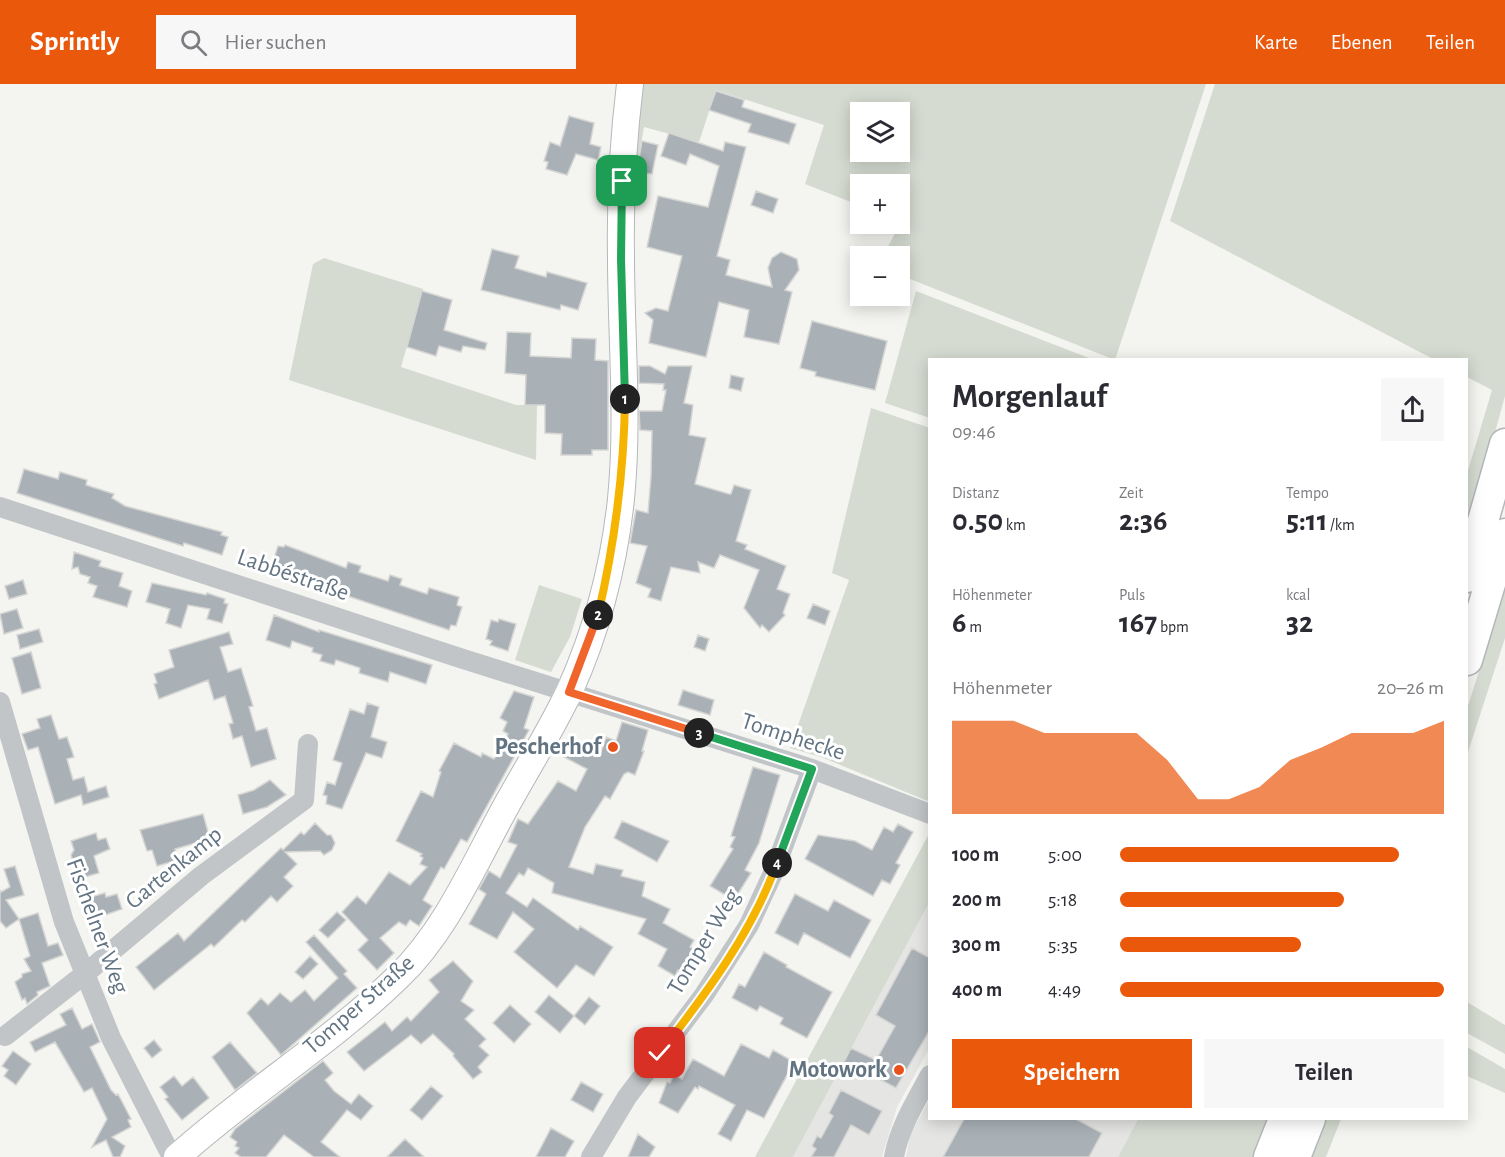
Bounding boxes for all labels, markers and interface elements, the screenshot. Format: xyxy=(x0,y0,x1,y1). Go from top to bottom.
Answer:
search box xyxy=(156,15,576,69)
icon: search xyxy=(177,26,210,59)
text: Sprintly xyxy=(30,28,120,56)
text: Hier suchen xyxy=(225,31,327,53)
text: Karte xyxy=(1254,32,1298,53)
text: Ebenen xyxy=(1331,32,1393,53)
text: Teilen xyxy=(1426,32,1475,53)
map controls xyxy=(850,102,910,306)
button: layers xyxy=(850,102,910,162)
pin xyxy=(596,155,647,206)
icon: arrive xyxy=(605,164,638,197)
button: + xyxy=(850,174,910,234)
button: − xyxy=(850,246,910,306)
button: share xyxy=(1381,378,1444,441)
text: Morgenlauf xyxy=(952,381,1107,414)
pin: 1 xyxy=(610,384,640,414)
text: 1 xyxy=(622,391,628,407)
text: 09:46 xyxy=(952,422,996,442)
text: Distanz xyxy=(952,485,999,501)
text: Zeit xyxy=(1119,485,1143,501)
text: Tempo xyxy=(1286,485,1329,501)
text: 0.50 xyxy=(952,506,1003,536)
text: 2:36 xyxy=(1119,506,1167,536)
text: 5:11 xyxy=(1286,506,1327,536)
text: km xyxy=(1003,517,1026,533)
text: /km xyxy=(1327,517,1355,533)
street label: Labbéstraße xyxy=(234,545,352,605)
text: Höhenmeter xyxy=(952,587,1032,603)
text: Puls xyxy=(1119,587,1145,603)
text: kcal xyxy=(1286,587,1310,603)
pin: 2 xyxy=(583,600,613,630)
text: 2 xyxy=(594,607,602,623)
text: 6 xyxy=(952,608,967,638)
text: 167 xyxy=(1119,608,1157,638)
text: 32 xyxy=(1286,608,1313,638)
text: m xyxy=(967,619,982,635)
text: bpm xyxy=(1157,619,1189,635)
text: Höhenmeter xyxy=(952,678,1052,698)
text: 20–26 m xyxy=(1377,678,1444,698)
street label: Tomphecke xyxy=(738,709,848,765)
pin: 3 xyxy=(684,718,714,748)
text: 3 xyxy=(696,725,702,741)
place label: Pescherhof xyxy=(494,735,603,759)
marker: Pescherhof xyxy=(606,740,620,754)
street label: Gartenkamp xyxy=(121,822,227,914)
text: 100 m xyxy=(952,845,999,865)
text: 5:00 xyxy=(1048,845,1082,865)
pin: 4 xyxy=(762,848,792,878)
street label: Fischelner Weg xyxy=(61,855,133,997)
text: 4 xyxy=(773,855,781,871)
street label: Tomper Weg xyxy=(663,885,745,999)
text: 200 m xyxy=(952,890,1001,910)
text: 5:18 xyxy=(1048,890,1077,910)
text: 300 m xyxy=(952,935,1001,955)
text: 5:35 xyxy=(1048,935,1078,955)
street label: Tomper Straße xyxy=(299,951,419,1059)
text: 400 m xyxy=(952,980,1002,1000)
text: 4:49 xyxy=(1048,980,1081,1000)
pin xyxy=(634,1027,685,1078)
icon: check xyxy=(643,1036,676,1069)
button: Speichern xyxy=(952,1039,1192,1108)
button: Teilen xyxy=(1204,1039,1444,1108)
place label: Motowork xyxy=(789,1058,887,1082)
marker: Motowork xyxy=(892,1063,906,1077)

